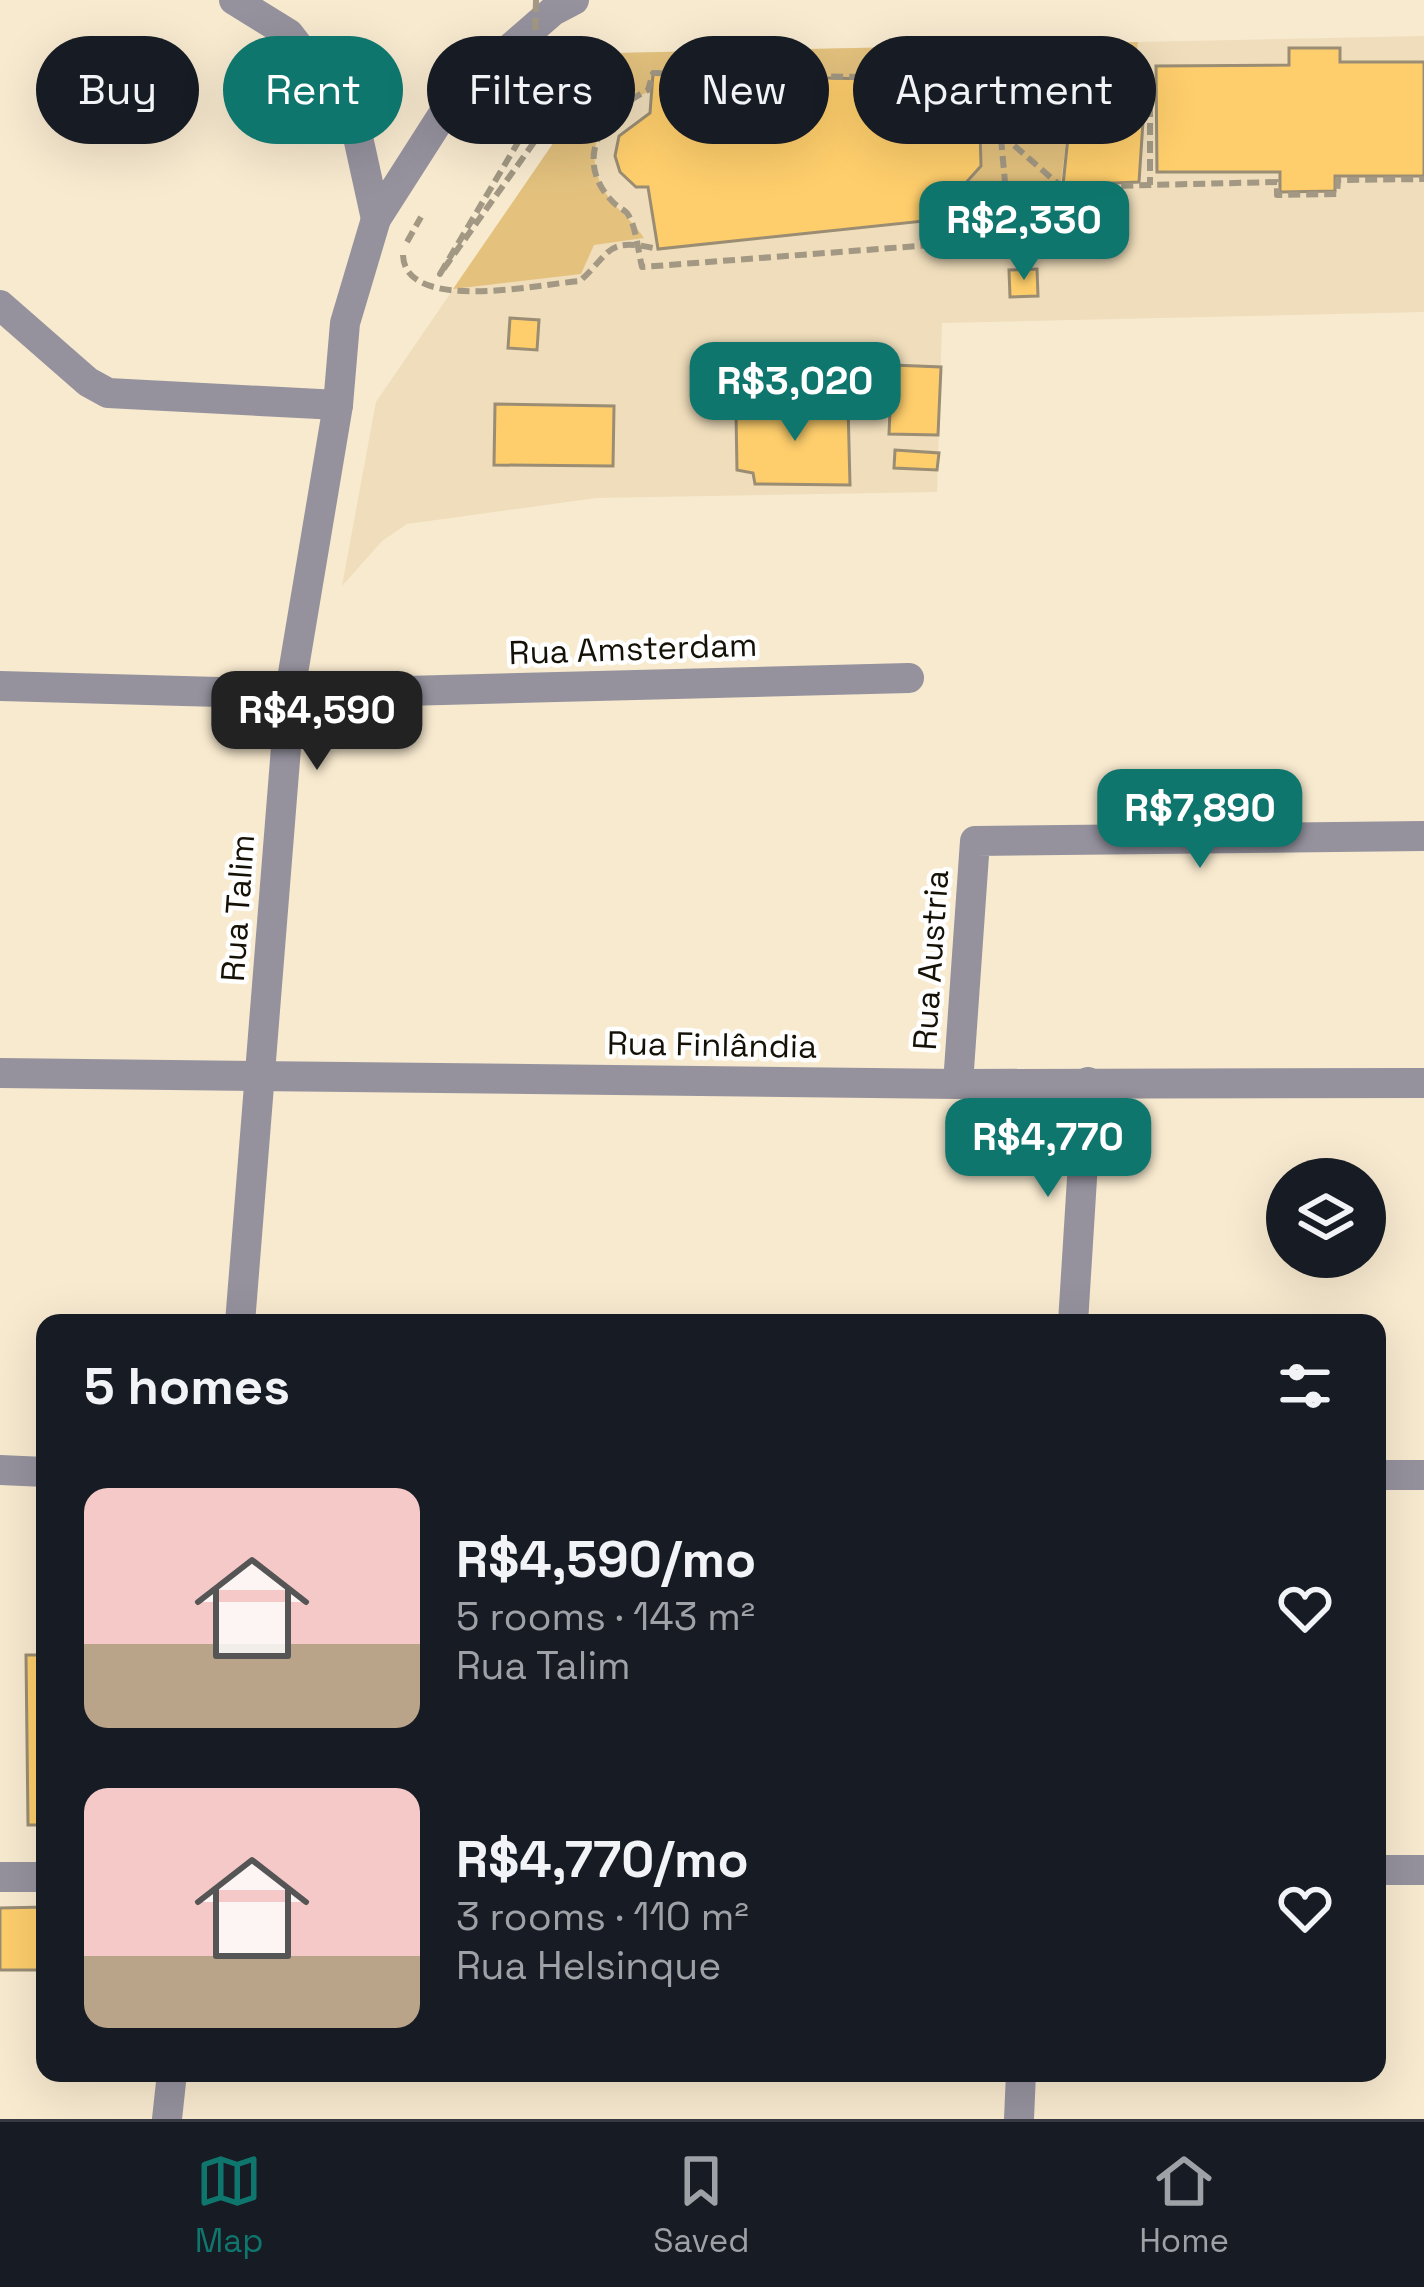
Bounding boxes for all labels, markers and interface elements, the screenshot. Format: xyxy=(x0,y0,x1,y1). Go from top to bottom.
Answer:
chip: Buy xyxy=(36,36,199,144)
chip: Rent xyxy=(223,36,403,144)
chip: Filters xyxy=(427,36,635,144)
chip: New xyxy=(659,36,829,144)
chip: Apartment xyxy=(853,36,1156,144)
pin: R$2,330 xyxy=(913,181,1135,283)
text: R$2,330 xyxy=(946,195,1102,244)
pin: R$3,020 xyxy=(684,342,906,444)
text: R$3,020 xyxy=(717,356,873,405)
street label: Rua Amsterdam xyxy=(508,624,758,674)
pin: R$4,590 xyxy=(206,671,428,773)
text: R$4,590 xyxy=(238,685,396,734)
pin: R$7,890 xyxy=(1089,769,1311,871)
text: R$7,890 xyxy=(1124,783,1276,832)
street label: Rua Talim xyxy=(212,833,264,983)
street label: Rua Austria xyxy=(904,868,958,1052)
street label: Rua Finlândia xyxy=(607,1022,817,1068)
pin: R$4,770 xyxy=(937,1098,1159,1200)
text: R$4,770 xyxy=(972,1112,1124,1161)
map controls xyxy=(1266,1158,1386,1278)
button: layers xyxy=(1266,1158,1386,1278)
icon: filters xyxy=(1272,1353,1338,1419)
text: 5 homes xyxy=(84,1354,290,1419)
text: R$4,590/mo xyxy=(456,1527,756,1592)
icon: home xyxy=(180,1536,324,1680)
icon: heart xyxy=(1272,1575,1338,1641)
text: 5 rooms · 143 m² xyxy=(456,1592,755,1641)
text: Rua Talim xyxy=(456,1641,631,1690)
text: R$4,770/mo xyxy=(456,1827,749,1892)
icon: home xyxy=(180,1836,324,1980)
icon: heart xyxy=(1272,1875,1338,1941)
text: 3 rooms · 110 m² xyxy=(456,1892,749,1941)
text: Rua Helsinque xyxy=(456,1941,721,1990)
tab: Map xyxy=(195,2148,264,2262)
tab: Saved xyxy=(653,2148,750,2262)
tab: Home xyxy=(1139,2148,1229,2262)

